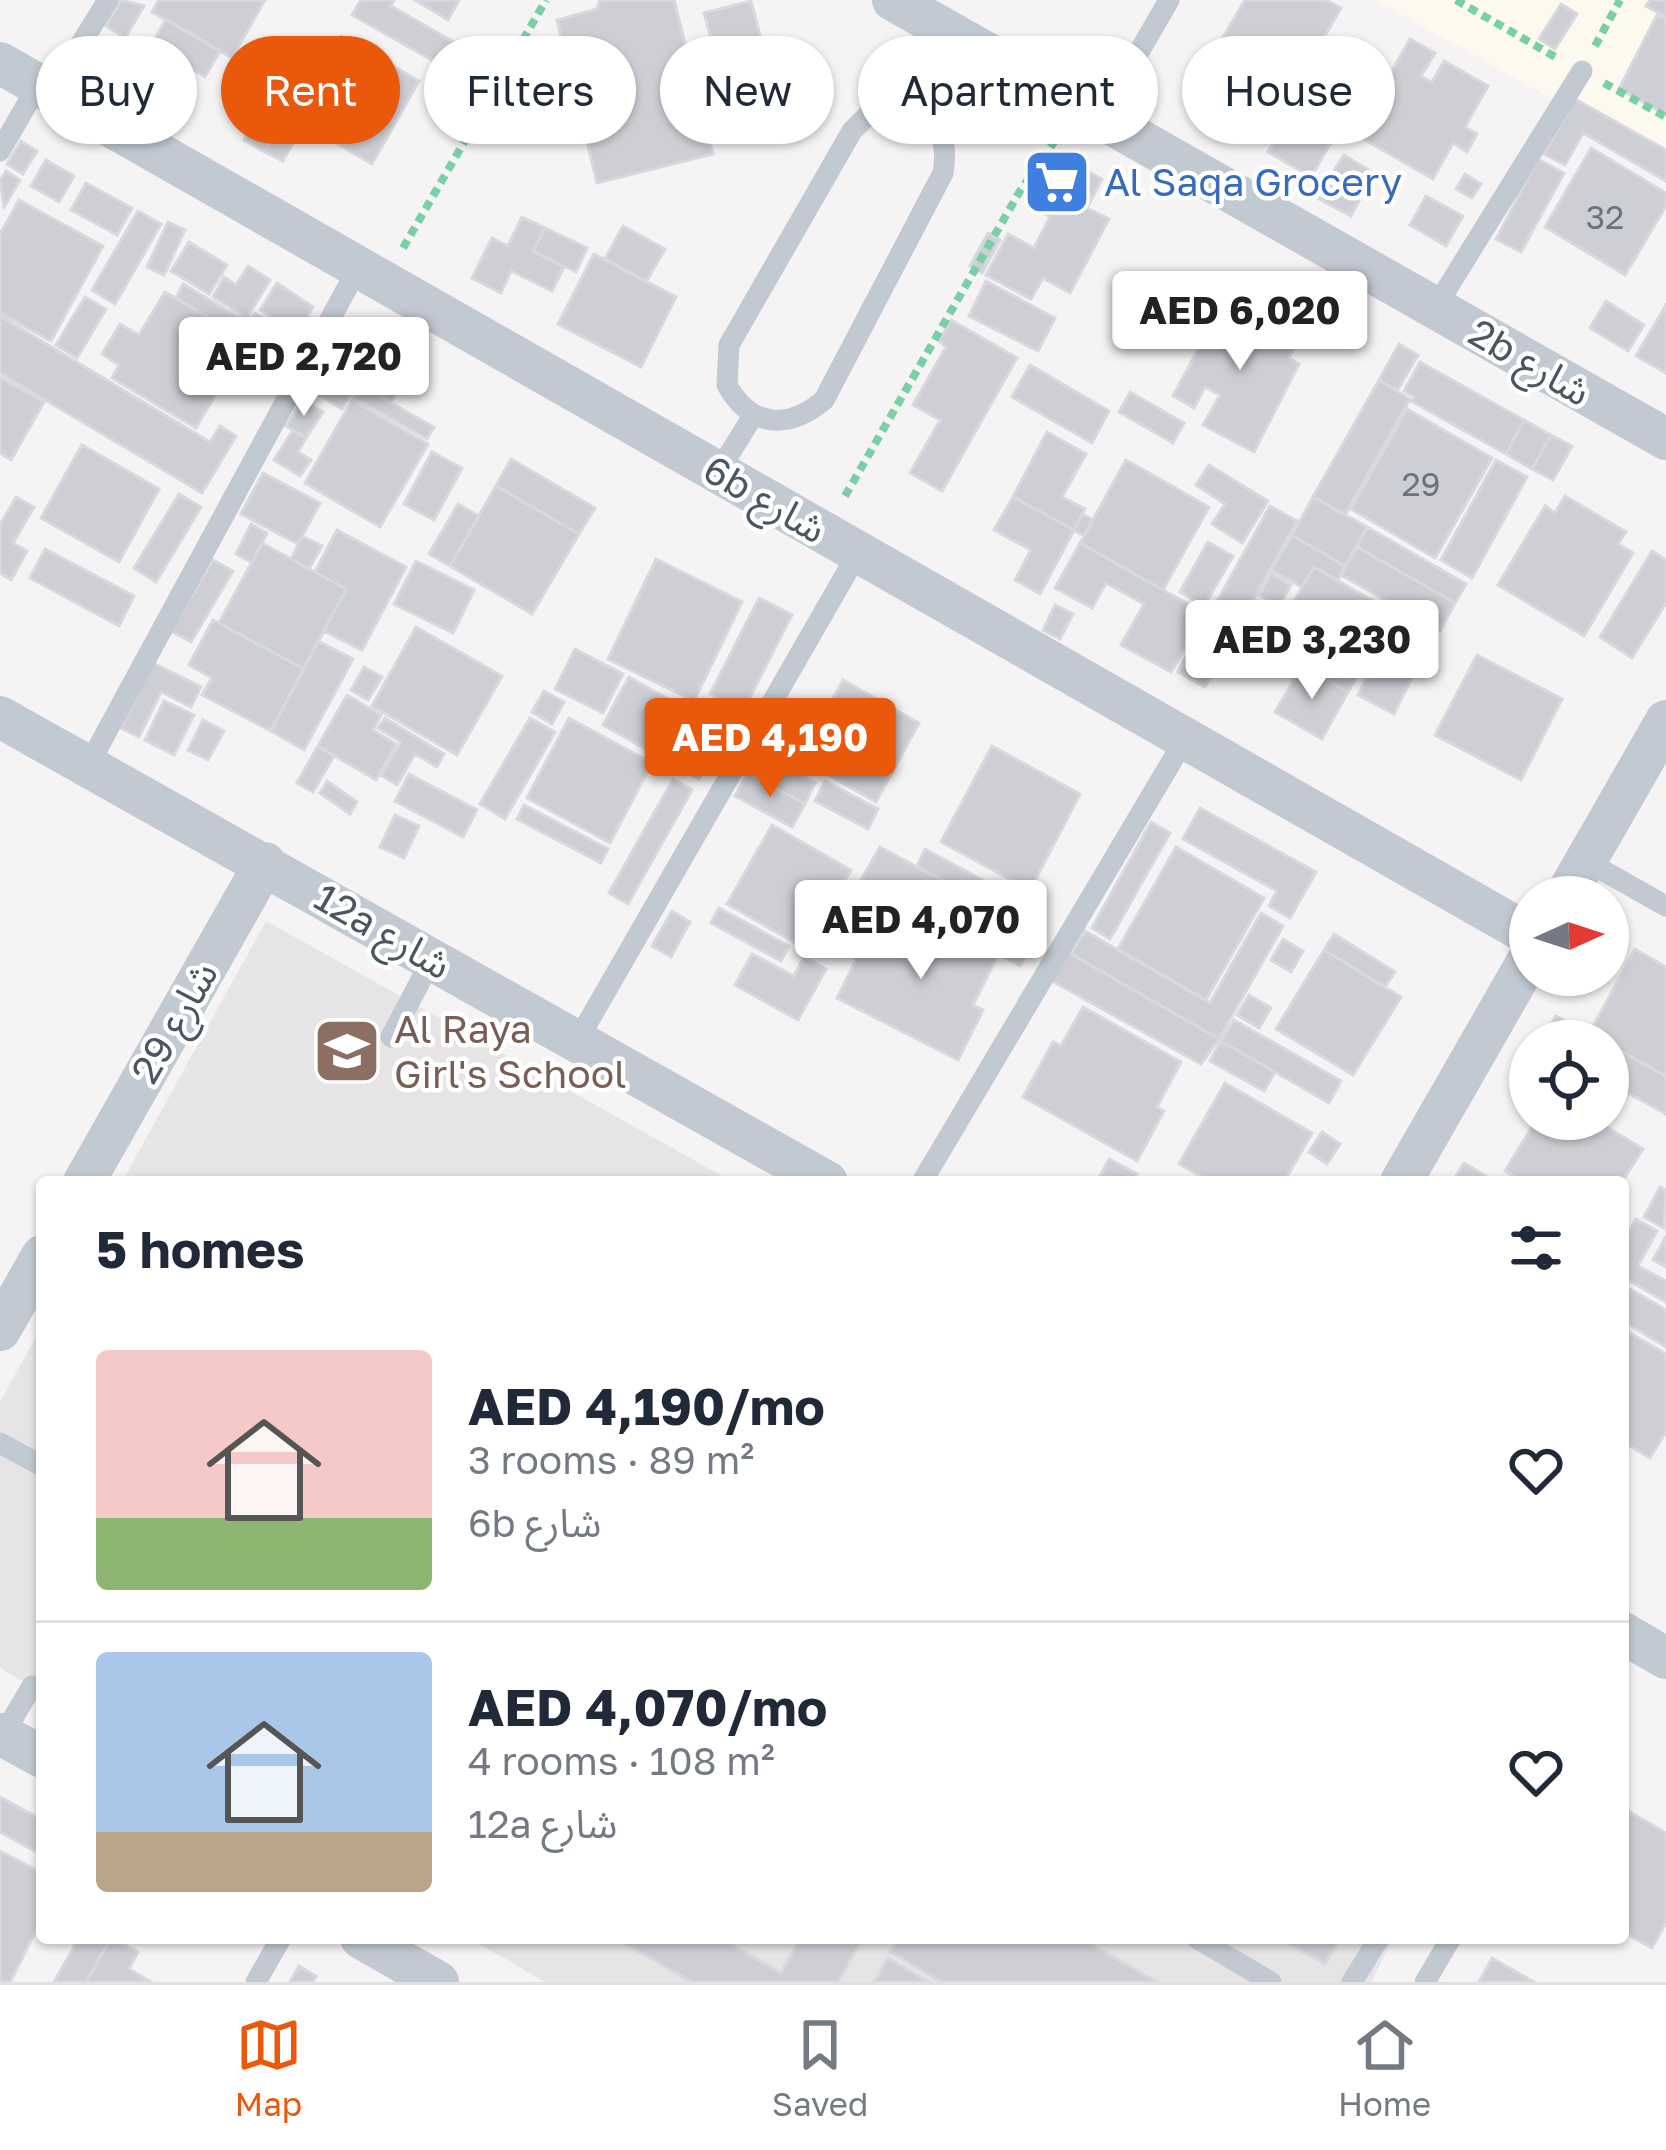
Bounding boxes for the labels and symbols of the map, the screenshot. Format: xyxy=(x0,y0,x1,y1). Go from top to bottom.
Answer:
supermarket icon: Al Saqa Grocery xyxy=(1022,147,1092,217)
place label: Al Saqa Grocery xyxy=(1104,158,1402,205)
house number: 32 xyxy=(1586,197,1624,236)
pin: AED 6,020 xyxy=(1103,271,1377,373)
street label: 2b شارع xyxy=(1458,308,1599,420)
pin: AED 2,720 xyxy=(167,317,441,419)
street label: 6b شارع xyxy=(693,445,835,557)
house number: 29 xyxy=(1401,464,1441,503)
pin: AED 3,230 xyxy=(1175,600,1449,702)
pin: AED 4,190 xyxy=(633,698,907,800)
street label: 12a شارع xyxy=(304,873,460,993)
north arrow xyxy=(1509,876,1629,996)
pin: AED 4,070 xyxy=(784,880,1058,982)
street label: شارع 29 xyxy=(120,953,232,1094)
place label: Al Raya Girl's School xyxy=(394,1005,627,1097)
school or university icon: Al Raya Girl's School xyxy=(312,1016,382,1086)

